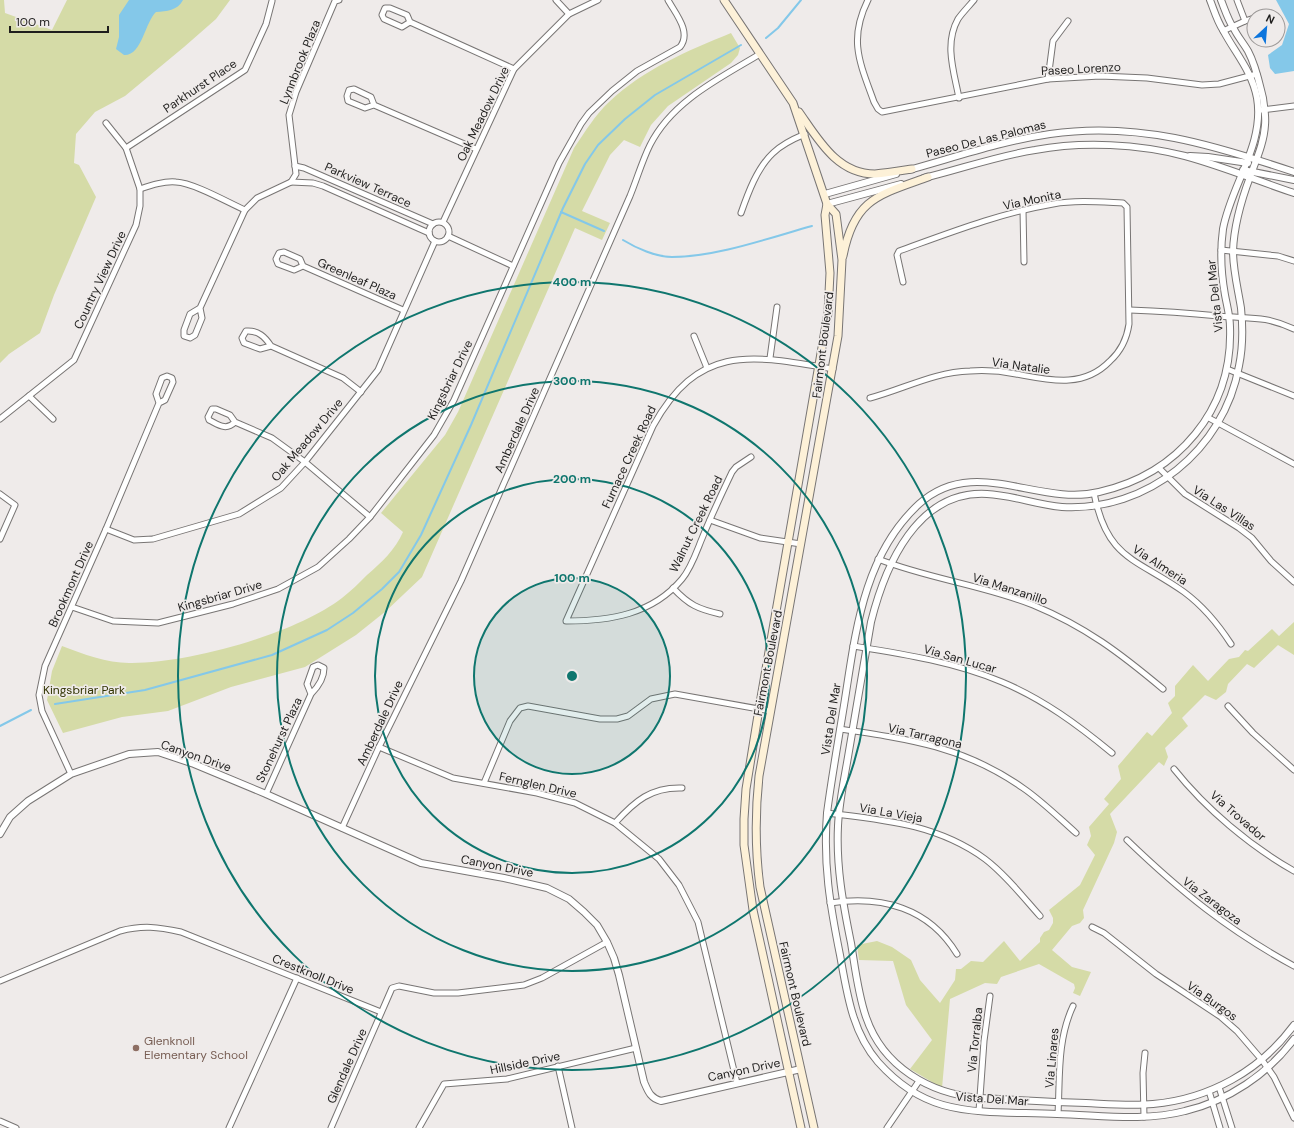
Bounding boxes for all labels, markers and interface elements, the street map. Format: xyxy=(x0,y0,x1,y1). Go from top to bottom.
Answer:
scale bar xyxy=(10,8,108,34)
north arrow xyxy=(1246,8,1286,48)
text: N xyxy=(1264,11,1277,27)
text: 100 m xyxy=(16,14,50,30)
street label: Lynnbrook Plaza xyxy=(276,18,324,106)
street label: Parkhurst Place xyxy=(160,55,240,117)
street label: Paseo Lorenzo xyxy=(1041,59,1121,79)
street label: Oak Meadow Drive xyxy=(453,64,513,164)
street label: Paseo De Las Palomas xyxy=(924,116,1048,162)
street label: Parkview Terrace xyxy=(322,159,414,211)
street label: Via Monita xyxy=(1002,186,1062,214)
street label: Country View Drive xyxy=(70,228,130,332)
street label: Greenleaf Plaza xyxy=(315,254,399,304)
street label: Vista Del Mar xyxy=(1203,258,1227,333)
text: 400 m xyxy=(553,274,591,290)
street label: Fairmont Boulevard xyxy=(809,291,837,399)
street label: Kingsbriar Drive xyxy=(424,337,476,423)
street label: Via Natalie xyxy=(991,354,1051,378)
text: 300 m xyxy=(553,373,591,389)
street label: Amberdale Drive xyxy=(491,384,543,475)
street label: Oak Meadow Drive xyxy=(268,395,347,485)
street label: Furnace Creek Road xyxy=(598,403,660,511)
text: 200 m xyxy=(553,471,591,487)
street label: Walnut Creek Road xyxy=(666,473,726,575)
street label: Via Las Villas xyxy=(1190,482,1258,534)
street label: Brookmont Drive xyxy=(45,538,97,630)
street label: Via Almeria xyxy=(1129,541,1191,589)
street label: Via Manzanillo xyxy=(970,569,1050,609)
text: 100 m xyxy=(554,570,590,586)
street label: Kingsbriar Drive xyxy=(176,576,264,616)
street label: Fairmont Boulevard xyxy=(750,609,786,717)
street label: Via San Lucar xyxy=(922,641,999,677)
centre of rings xyxy=(565,669,579,683)
street label: Amberdale Drive xyxy=(353,678,407,768)
street label: Vista Del Mar xyxy=(817,681,845,756)
park label: Kingsbriar Park xyxy=(43,682,125,698)
street label: Stonehurst Plaza xyxy=(252,695,306,785)
street label: Via Tarragona xyxy=(886,720,964,752)
street label: Canyon Drive xyxy=(159,736,234,776)
street label: Fernglen Drive xyxy=(498,768,578,802)
street label: Via Trovador xyxy=(1207,787,1270,845)
street label: Via La Vieja xyxy=(858,800,924,826)
street label: Canyon Drive xyxy=(459,851,535,881)
street label: Via Zaragoza xyxy=(1179,873,1245,929)
street label: Fairmont Boulevard xyxy=(775,940,815,1048)
street label: Crestknoll Drive xyxy=(270,950,357,998)
street label: Via Burgos xyxy=(1183,978,1241,1024)
street label: Via Torralba xyxy=(964,1007,986,1073)
street label: Glendale Drive xyxy=(323,1026,371,1106)
street label: Via Linares xyxy=(1041,1027,1063,1089)
place label: Glenknoll Elementary School xyxy=(144,1033,248,1063)
marker: Glenknoll Elementary School xyxy=(131,1043,141,1053)
street label: Hillside Drive xyxy=(488,1048,562,1078)
street label: Canyon Drive xyxy=(706,1054,782,1085)
street label: Vista Del Mar xyxy=(955,1088,1030,1110)

